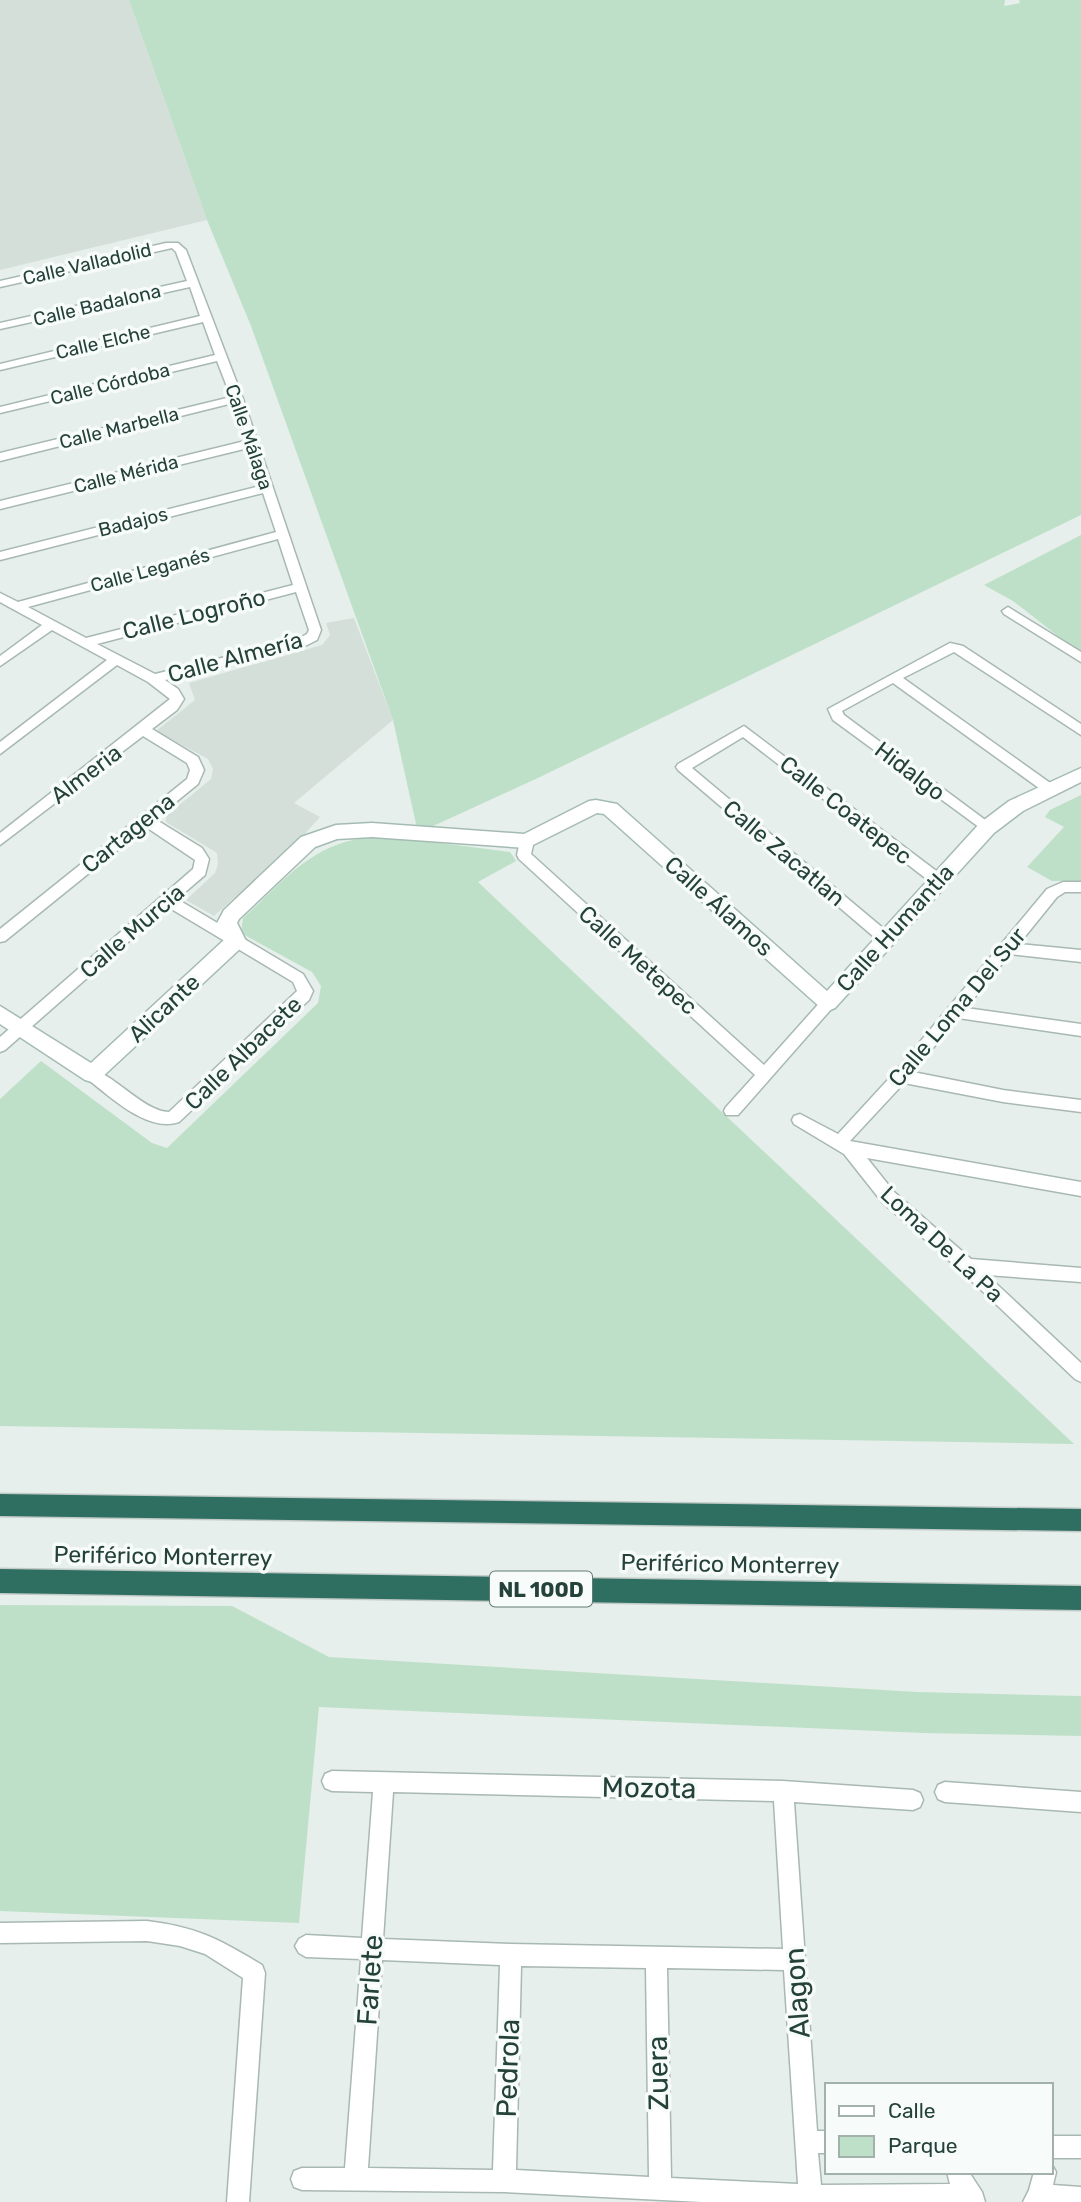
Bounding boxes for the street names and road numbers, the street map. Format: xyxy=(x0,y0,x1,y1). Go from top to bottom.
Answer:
street label: Calle Valladolid xyxy=(20,238,154,290)
street label: Calle Badalona xyxy=(31,279,163,331)
street label: Calle Elche xyxy=(53,320,153,364)
street label: Calle Córdoba xyxy=(48,358,172,410)
street label: Calle Málaga xyxy=(220,381,278,493)
street label: Calle Marbella xyxy=(57,402,181,454)
street label: Calle Mérida xyxy=(71,450,181,498)
street label: Badajos xyxy=(96,502,170,542)
street label: Calle Leganés xyxy=(88,543,212,597)
street label: Calle Logroño xyxy=(120,583,268,645)
street label: Calle Almería xyxy=(165,626,305,688)
street label: Hidalgo xyxy=(869,735,951,807)
street label: Almeria xyxy=(45,738,127,810)
street label: Calle Coatepec xyxy=(774,750,918,870)
street label: Cartagena xyxy=(76,787,180,879)
street label: Calle Zacatlan xyxy=(717,794,851,912)
street label: Calle Álamos xyxy=(659,850,779,962)
street label: Calle Humantla xyxy=(830,858,960,998)
street label: Calle Murcia xyxy=(74,878,190,984)
street label: Calle Metepec xyxy=(573,899,703,1021)
street label: Calle Loma Del Sur xyxy=(882,921,1032,1092)
street label: Alicante xyxy=(122,968,206,1048)
street label: Calle Albacete xyxy=(179,990,307,1116)
street label: Loma De La Pa xyxy=(875,1180,1009,1308)
street label: Periférico Monterrey xyxy=(53,1540,273,1572)
street label: Periférico Monterrey xyxy=(620,1548,840,1580)
road number: NL 100D xyxy=(490,1572,592,1606)
street label: Mozota xyxy=(601,1771,697,1805)
street label: Farlete xyxy=(350,1934,390,2026)
street label: Alagon xyxy=(777,1947,817,2039)
street label: Pedrola xyxy=(490,2018,526,2118)
street label: Zuera xyxy=(641,2035,675,2111)

